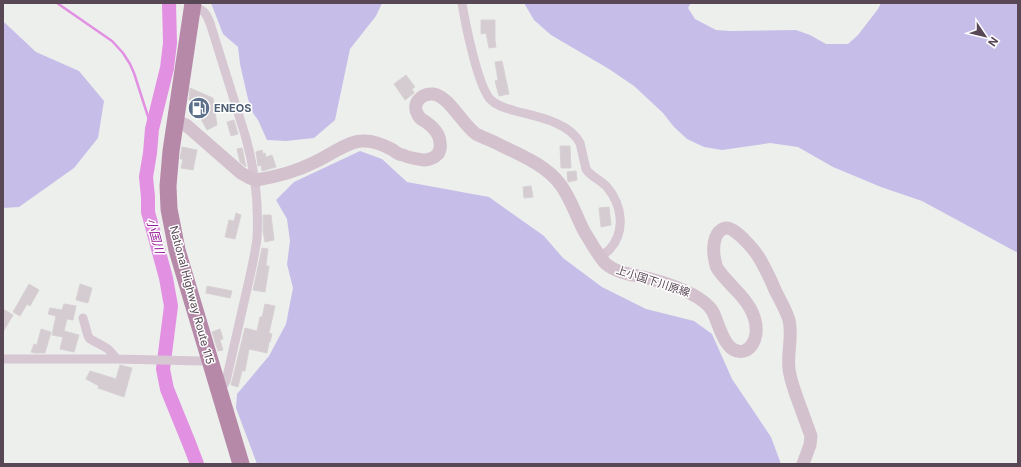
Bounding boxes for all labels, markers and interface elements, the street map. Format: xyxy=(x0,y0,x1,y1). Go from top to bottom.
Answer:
north arrow xyxy=(965,16,1005,56)
text: N xyxy=(985,34,1001,49)
fuel station icon: ENEOS xyxy=(186,95,212,121)
place label: ENEOS xyxy=(214,101,251,115)
water label: 小国川 xyxy=(144,217,168,257)
street label: National Highway Route 115 xyxy=(167,224,217,366)
street label: 上小国下川原線 xyxy=(614,262,692,300)

